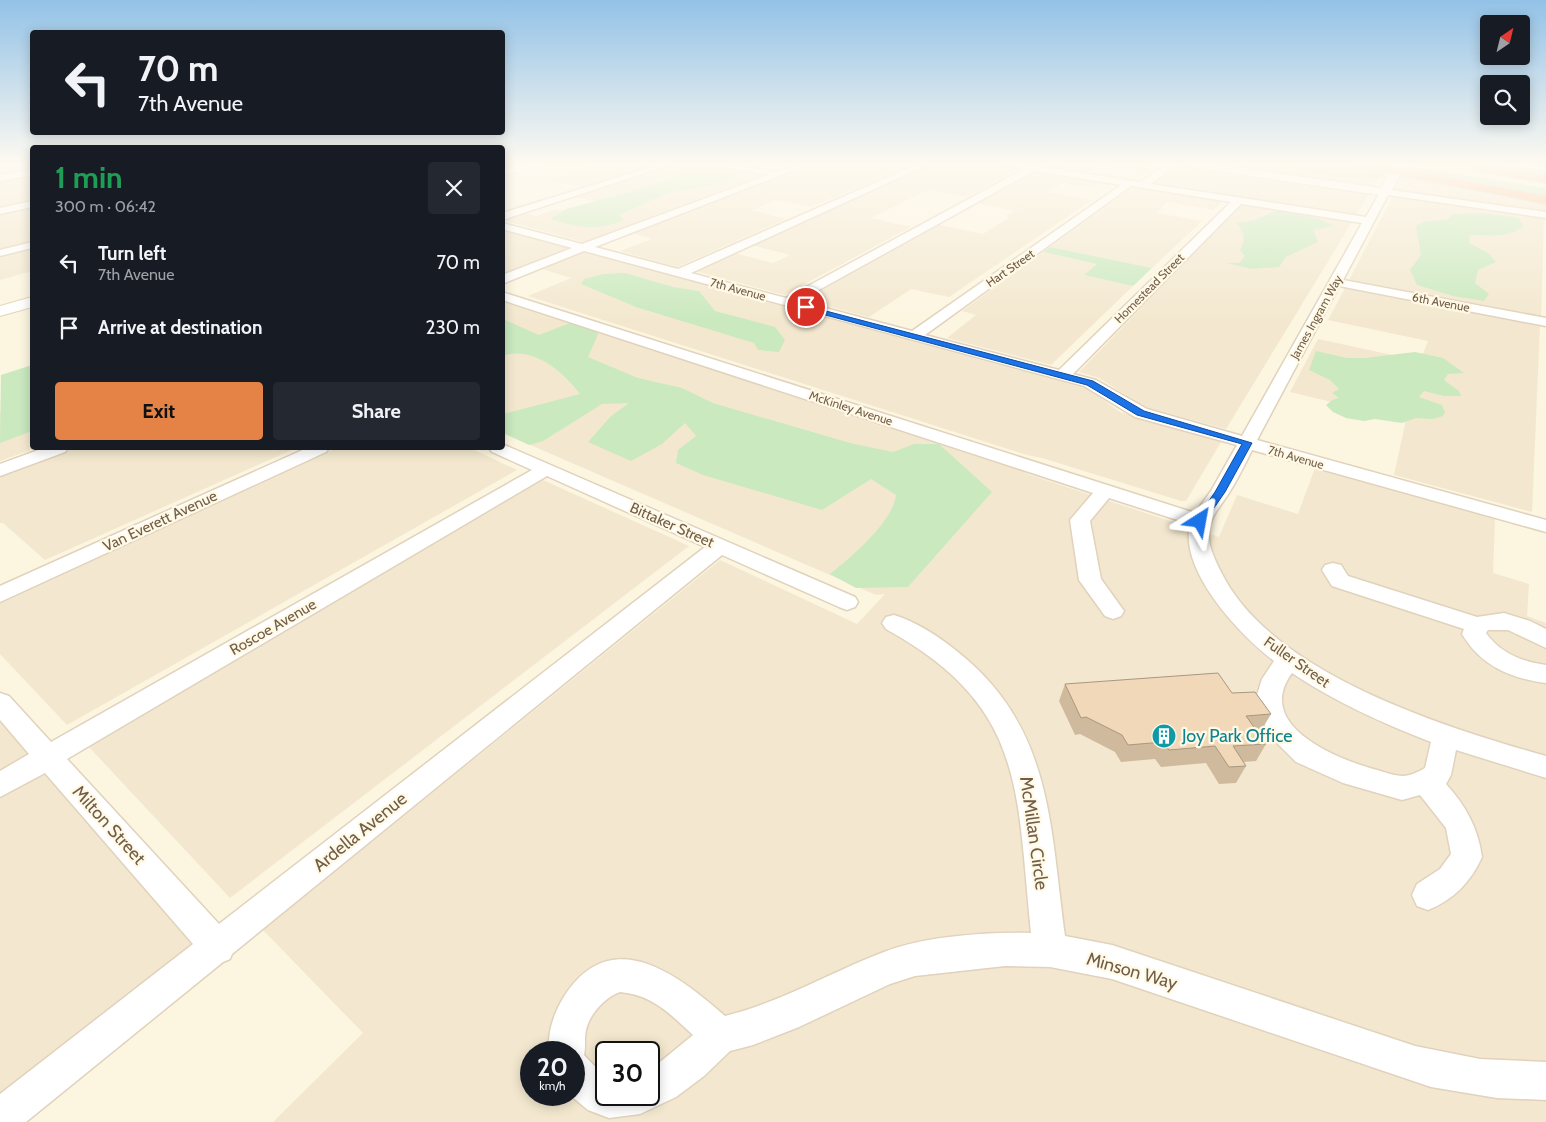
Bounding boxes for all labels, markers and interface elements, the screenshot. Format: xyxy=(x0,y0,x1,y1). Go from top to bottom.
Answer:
north arrow xyxy=(1480,15,1530,65)
map controls xyxy=(1480,15,1530,125)
text: 70 m xyxy=(138,47,219,90)
icon: left xyxy=(55,50,120,115)
button: search xyxy=(1480,75,1530,125)
text: 7th Avenue xyxy=(138,90,243,117)
text: 1 min xyxy=(55,159,123,196)
button: close xyxy=(428,162,480,214)
text: 300 m · 06:42 xyxy=(55,197,156,216)
text: Turn left xyxy=(98,242,166,265)
street label: Hart Street xyxy=(983,246,1037,290)
icon: left xyxy=(55,249,83,277)
street label: Homestead Street xyxy=(1111,250,1187,326)
text: 70 m xyxy=(436,251,480,274)
text: 7th Avenue xyxy=(98,265,174,284)
street label: James Ingram Way xyxy=(1286,272,1345,363)
street label: 7th Avenue xyxy=(708,274,768,304)
pin xyxy=(785,286,827,328)
street label: 6th Avenue xyxy=(1411,289,1471,315)
icon: arrive xyxy=(792,293,820,321)
icon: arrive xyxy=(55,314,83,342)
text: Arrive at destination xyxy=(98,316,262,339)
text: 230 m xyxy=(426,316,480,339)
button: Exit xyxy=(55,382,263,440)
button: Share xyxy=(273,382,480,440)
street label: McKinley Avenue xyxy=(807,387,895,429)
street label: 7th Avenue xyxy=(1266,442,1326,472)
street label: Van Everett Avenue xyxy=(100,487,220,555)
position arrow xyxy=(1173,494,1225,546)
street label: Bittaker Street xyxy=(627,498,717,552)
street label: Roscoe Avenue xyxy=(227,595,320,659)
street label: Fuller Street xyxy=(1261,633,1333,691)
building icon: Joy Park Office xyxy=(1151,723,1177,749)
place label: Joy Park Office xyxy=(1181,725,1292,747)
street label: McMillan Circle xyxy=(1015,775,1053,891)
street label: Milton Street xyxy=(68,781,150,869)
street label: Ardella Avenue xyxy=(309,788,411,876)
street label: Minson Way xyxy=(1084,948,1180,994)
speed limit sign: 30 xyxy=(595,1041,660,1106)
text: 20 xyxy=(537,1052,568,1082)
text: km/h xyxy=(539,1078,566,1093)

